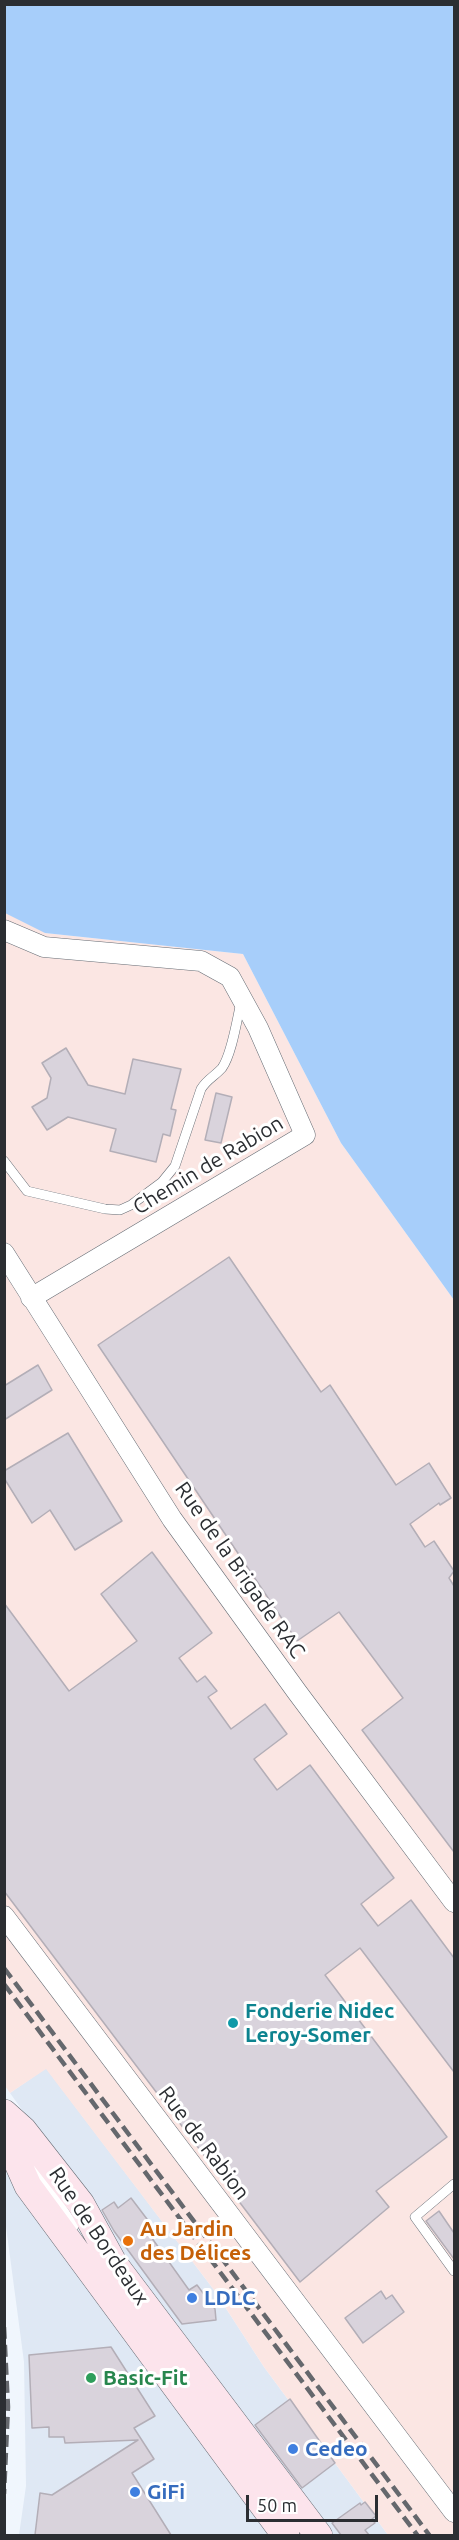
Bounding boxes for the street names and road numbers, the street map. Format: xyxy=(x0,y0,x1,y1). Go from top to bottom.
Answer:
street label: Chemin de Rabion xyxy=(128,1110,288,1220)
street label: Rue de la Brigade RAC xyxy=(170,1477,310,1663)
street label: Rue de Rabion xyxy=(153,2081,255,2205)
street label: Rue de Bordeaux xyxy=(44,2162,154,2310)

